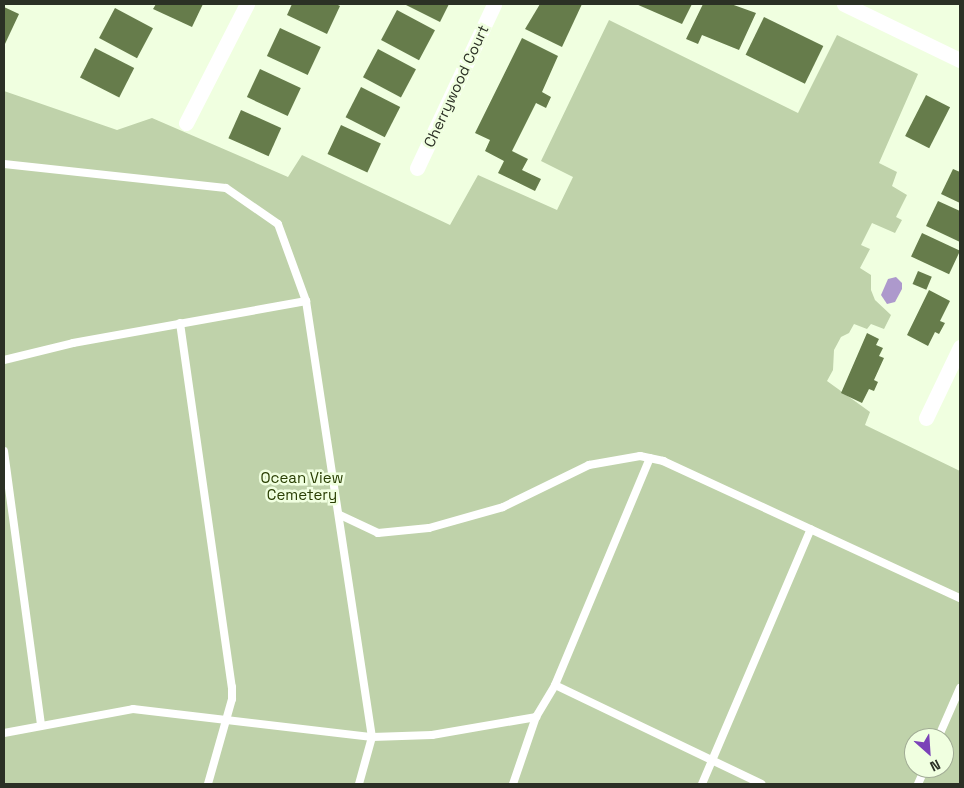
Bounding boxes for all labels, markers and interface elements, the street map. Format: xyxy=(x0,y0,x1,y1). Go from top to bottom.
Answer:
street label: Cherrywood Court xyxy=(420,22,492,150)
park label: Ocean View Cemetery xyxy=(260,468,344,503)
north arrow xyxy=(904,728,954,778)
text: N xyxy=(927,755,943,776)

